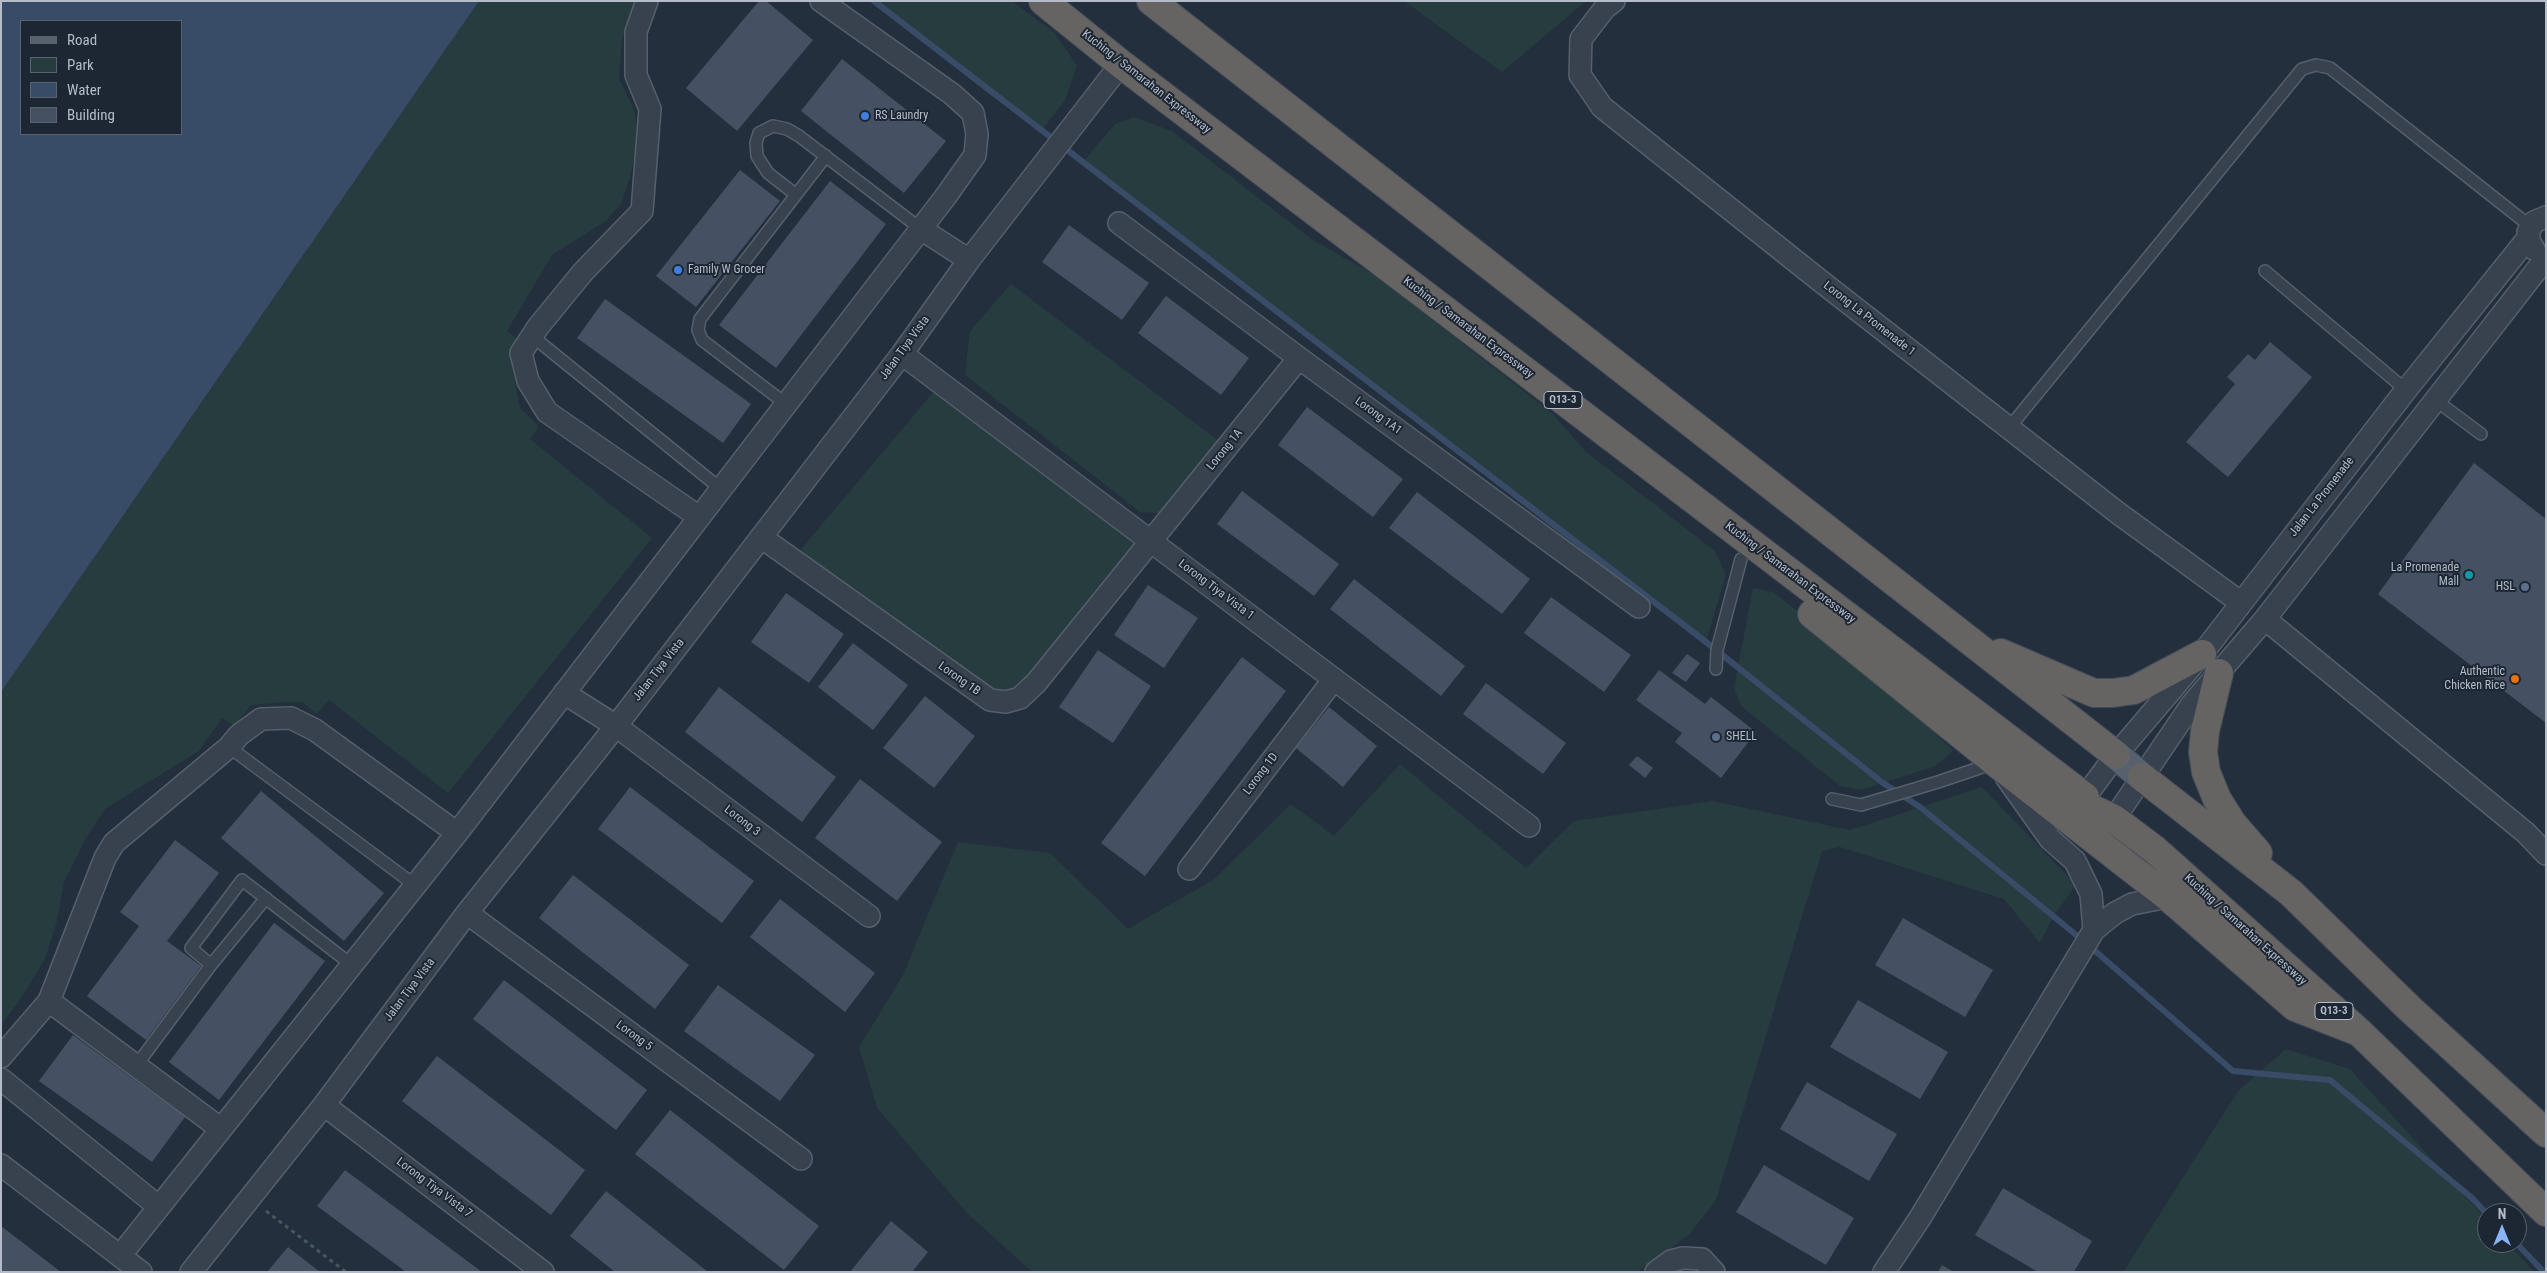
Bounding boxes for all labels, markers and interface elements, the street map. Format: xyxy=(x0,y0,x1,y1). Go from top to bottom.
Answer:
legend xyxy=(20,20,182,135)
street label: Kuching / Samarahan Expressway xyxy=(1079,27,1213,137)
text: Road xyxy=(67,31,97,49)
text: Park xyxy=(67,56,94,74)
text: Water xyxy=(67,81,101,99)
text: Building xyxy=(67,106,115,124)
place label: RS Laundry xyxy=(875,109,928,123)
marker: RS Laundry xyxy=(859,110,871,122)
place label: Family W Grocer xyxy=(688,263,765,277)
marker: Family W Grocer xyxy=(672,264,684,276)
street label: Kuching / Samarahan Expressway xyxy=(1400,274,1536,382)
street label: Lorong La Promenade 1 xyxy=(1820,279,1918,359)
street label: Jalan Tiya Vista xyxy=(877,313,933,383)
road number: Q13-3 xyxy=(1544,392,1582,408)
street label: Lorong 1A1 xyxy=(1352,394,1404,438)
street label: Lorong 1A xyxy=(1204,427,1246,473)
street label: Jalan La Promenade xyxy=(2287,454,2357,540)
street label: Kuching / Samarahan Expressway xyxy=(1722,519,1858,627)
street label: Lorong Tiya Vista 1 xyxy=(1175,557,1257,623)
place label: La Promenade Mall xyxy=(2391,561,2459,589)
marker: La Promenade Mall xyxy=(2463,569,2475,581)
place label: HSL xyxy=(2496,580,2515,594)
marker: HSL xyxy=(2519,581,2531,593)
street label: Jalan Tiya Vista xyxy=(630,636,688,704)
street label: Lorong 1B xyxy=(935,659,983,699)
place label: Authentic Chicken Rice xyxy=(2444,665,2505,693)
marker: Authentic Chicken Rice xyxy=(2509,673,2521,685)
place label: SHELL xyxy=(1726,730,1757,744)
marker: SHELL xyxy=(1710,731,1722,743)
street label: Lorong 1D xyxy=(1241,750,1281,798)
street label: Lorong 3 xyxy=(721,803,763,839)
street label: Kuching / Samarahan Expressway xyxy=(2181,871,2309,989)
street label: Jalan Tiya Vista xyxy=(382,956,438,1024)
road number: Q13-3 xyxy=(2315,1002,2353,1019)
street label: Lorong 5 xyxy=(613,1018,655,1054)
street label: Lorong Tiya Vista 7 xyxy=(393,1155,475,1221)
north arrow xyxy=(2477,1203,2527,1253)
text: N xyxy=(2498,1206,2506,1222)

